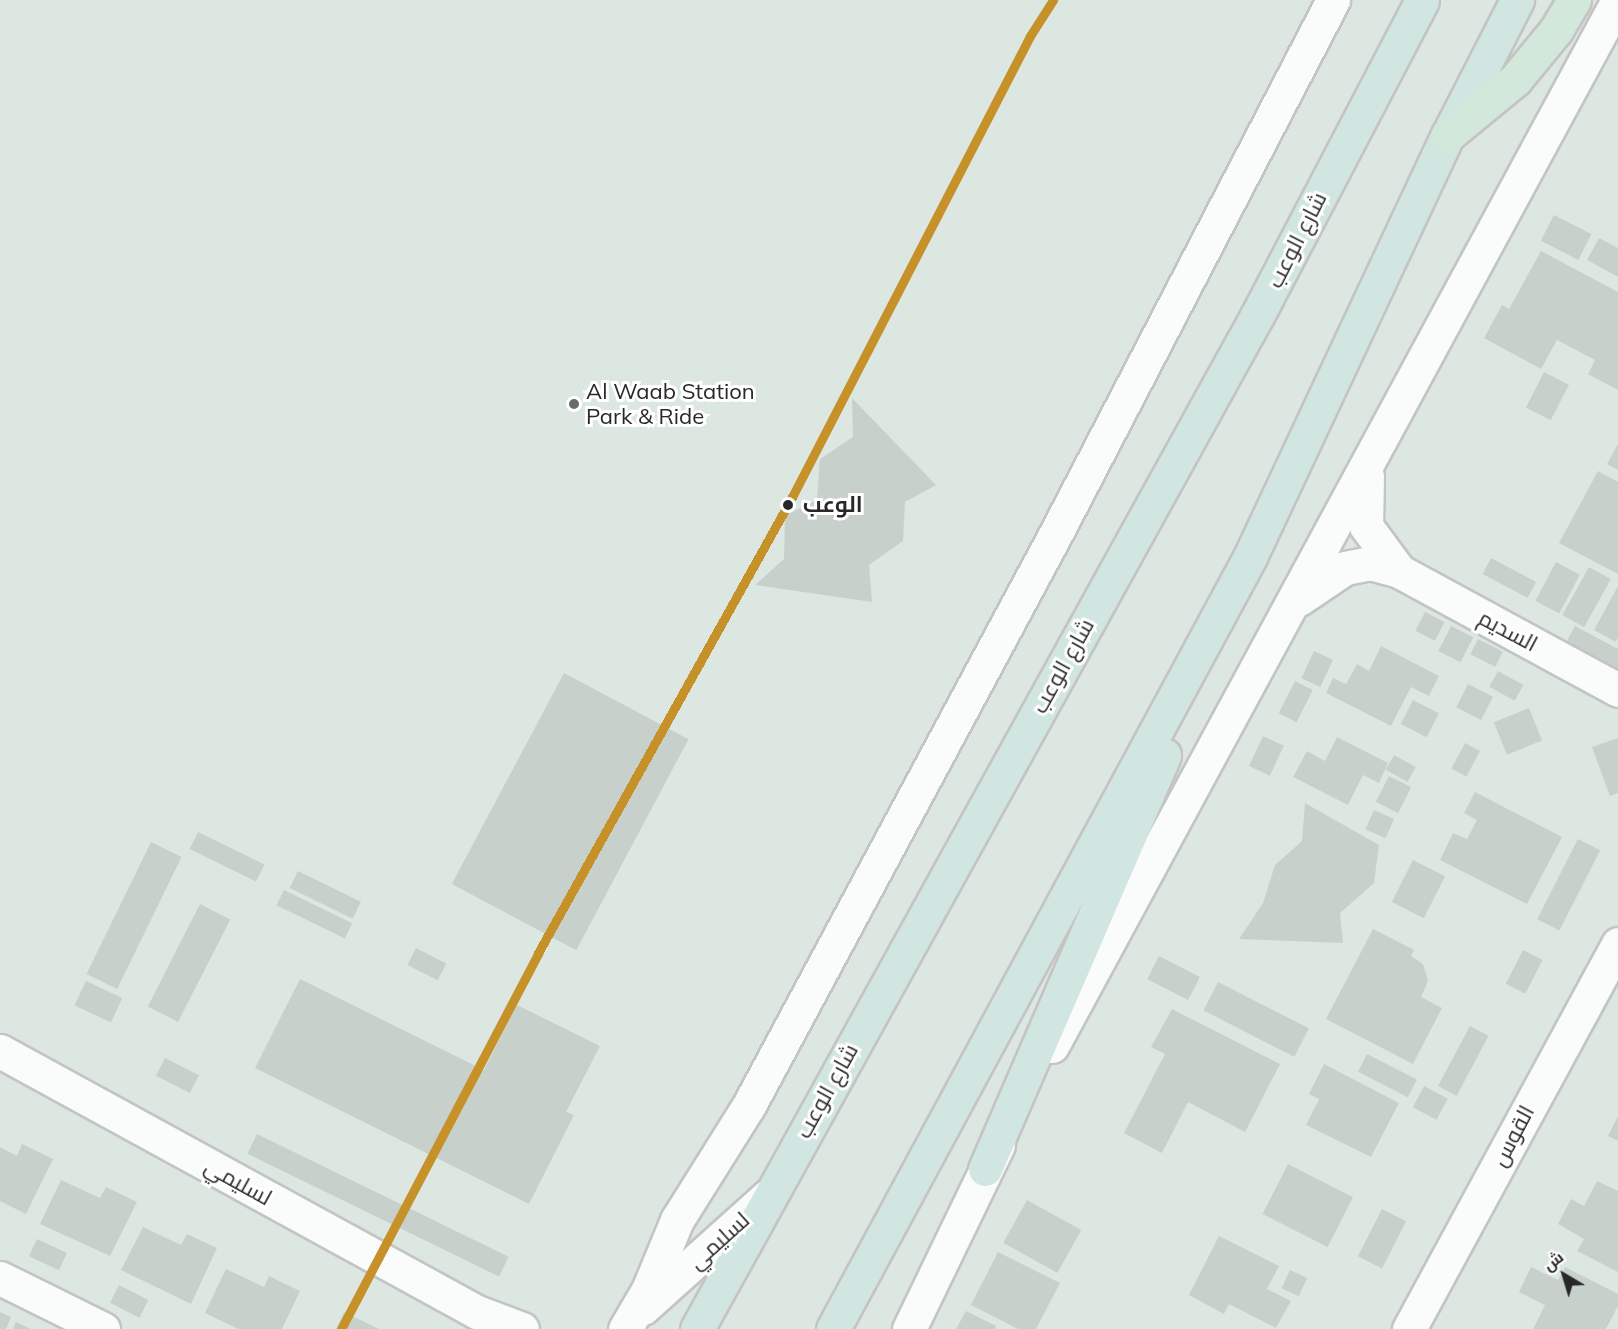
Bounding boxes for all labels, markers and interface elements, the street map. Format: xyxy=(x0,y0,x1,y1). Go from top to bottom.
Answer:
street label: شارع الوعب xyxy=(1262,188,1332,292)
place label: Al Waab Station Park & Ride xyxy=(586,378,755,430)
marker: Al Waab Station Park & Ride xyxy=(567,397,581,411)
place label: الوعب xyxy=(803,492,863,518)
marker: الوعب xyxy=(778,495,798,515)
street label: السديم xyxy=(1474,605,1542,657)
street label: شارع الوعب xyxy=(1026,614,1100,718)
street label: شارع الوعب xyxy=(790,1039,864,1143)
street label: القوس xyxy=(1486,1101,1540,1171)
street label: لسليمي xyxy=(200,1153,276,1211)
street label: لسليمي xyxy=(683,1207,755,1275)
north arrow xyxy=(1534,1245,1594,1305)
text: ش xyxy=(1539,1247,1567,1275)

